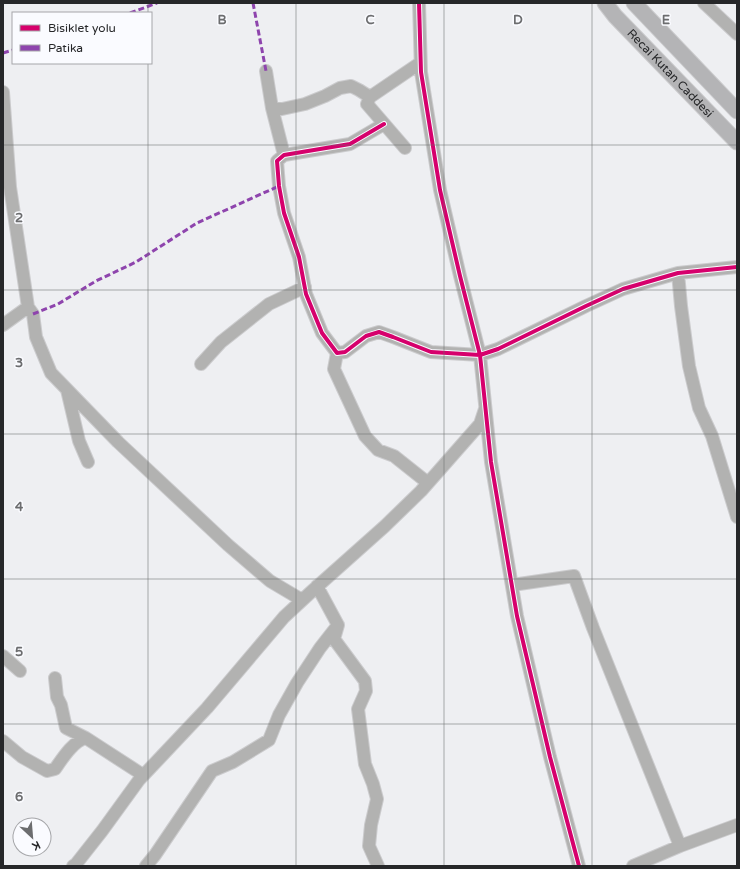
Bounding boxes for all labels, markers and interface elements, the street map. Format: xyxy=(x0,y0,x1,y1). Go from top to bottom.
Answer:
legend xyxy=(12,12,152,64)
text: B xyxy=(217,12,227,28)
text: C xyxy=(365,12,375,28)
text: D xyxy=(513,12,523,28)
text: E xyxy=(662,12,670,28)
text: Bisiklet yolu xyxy=(48,21,116,35)
street label: Recai Kutan Caddesi xyxy=(624,26,716,120)
text: Patika xyxy=(48,41,83,55)
text: 2 xyxy=(15,210,23,226)
text: 3 xyxy=(15,355,23,371)
text: 4 xyxy=(15,499,24,515)
text: 5 xyxy=(15,644,23,660)
text: 6 xyxy=(15,789,23,805)
north arrow xyxy=(12,817,52,857)
text: K xyxy=(29,838,42,853)

